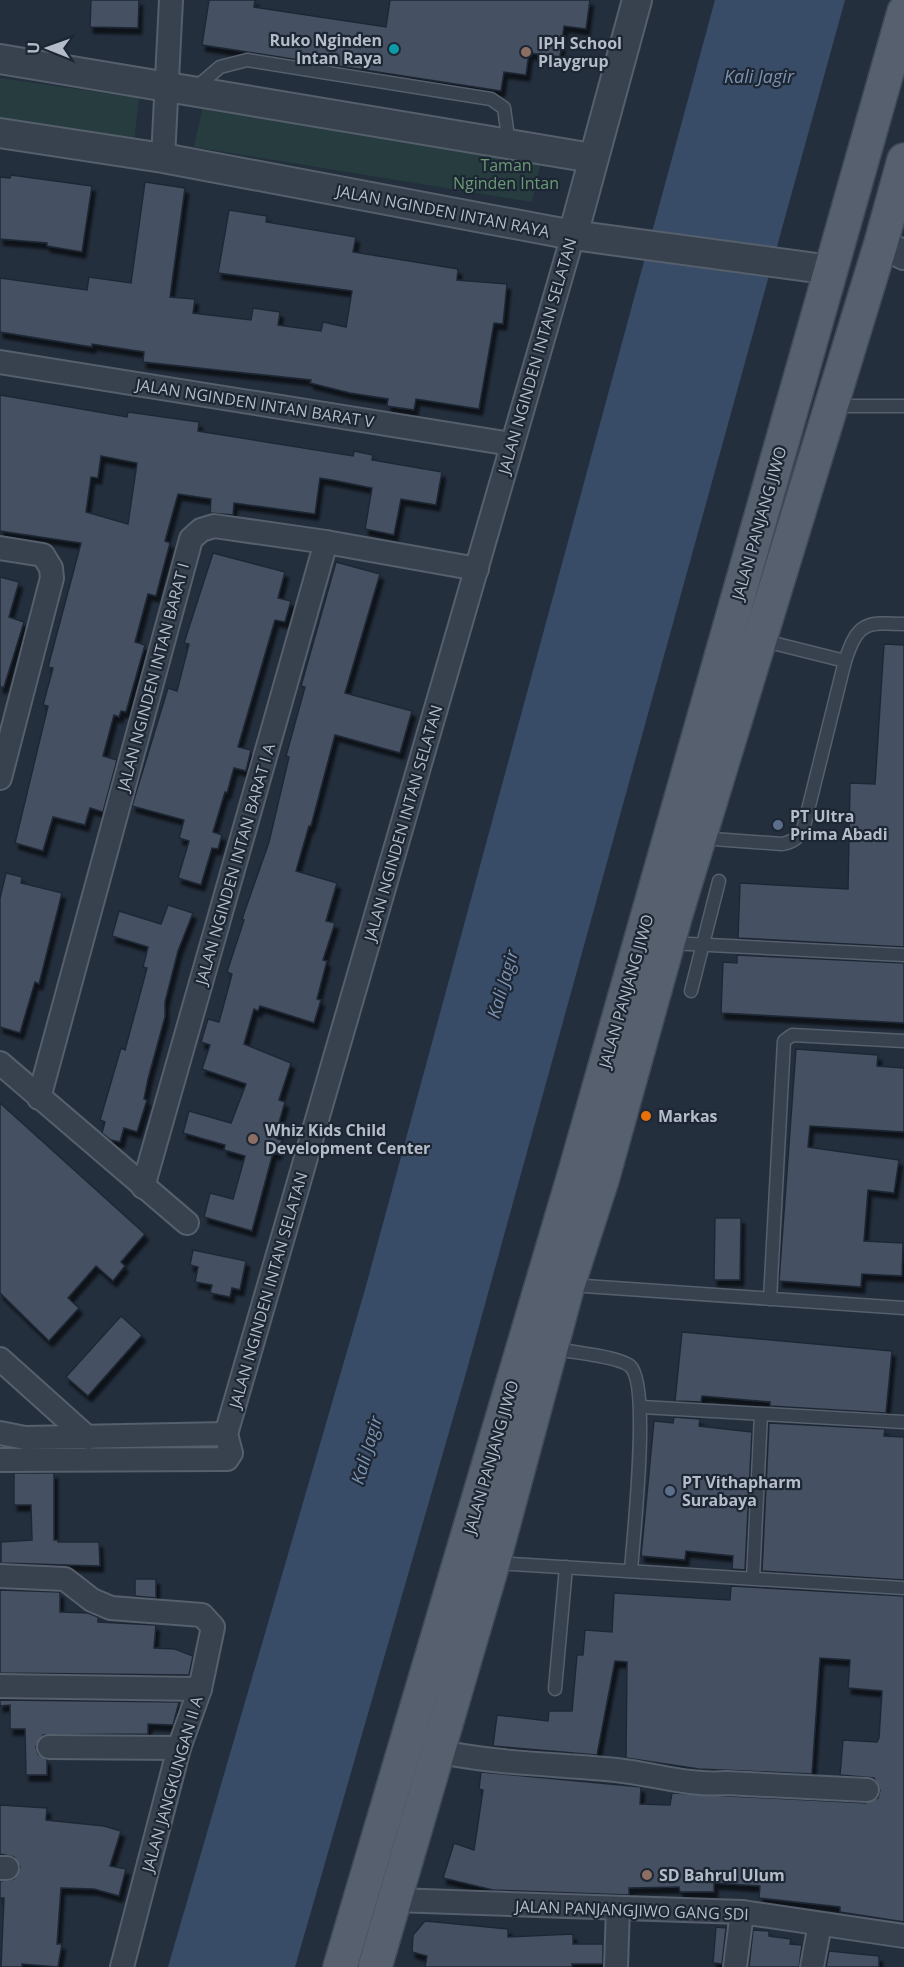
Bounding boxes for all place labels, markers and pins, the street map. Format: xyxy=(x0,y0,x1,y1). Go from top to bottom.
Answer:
place label: Ruko Nginden Intan Raya xyxy=(269,29,382,69)
place label: IPH School Playgrup xyxy=(538,32,622,72)
marker: Ruko Nginden Intan Raya xyxy=(387,42,401,56)
marker: IPH School Playgrup xyxy=(519,45,533,59)
place label: PT Ultra Prima Abadi xyxy=(790,805,888,845)
marker: PT Ultra Prima Abadi xyxy=(771,818,785,832)
place label: Markas xyxy=(658,1105,718,1127)
marker: Markas xyxy=(639,1109,653,1123)
place label: Whiz Kids Child Development Center xyxy=(265,1119,430,1159)
marker: Whiz Kids Child Development Center xyxy=(246,1132,260,1146)
place label: PT Vithapharm Surabaya xyxy=(682,1471,801,1511)
marker: PT Vithapharm Surabaya xyxy=(663,1484,677,1498)
place label: SD Bahrul Ulum xyxy=(659,1864,785,1886)
marker: SD Bahrul Ulum xyxy=(640,1868,654,1882)

